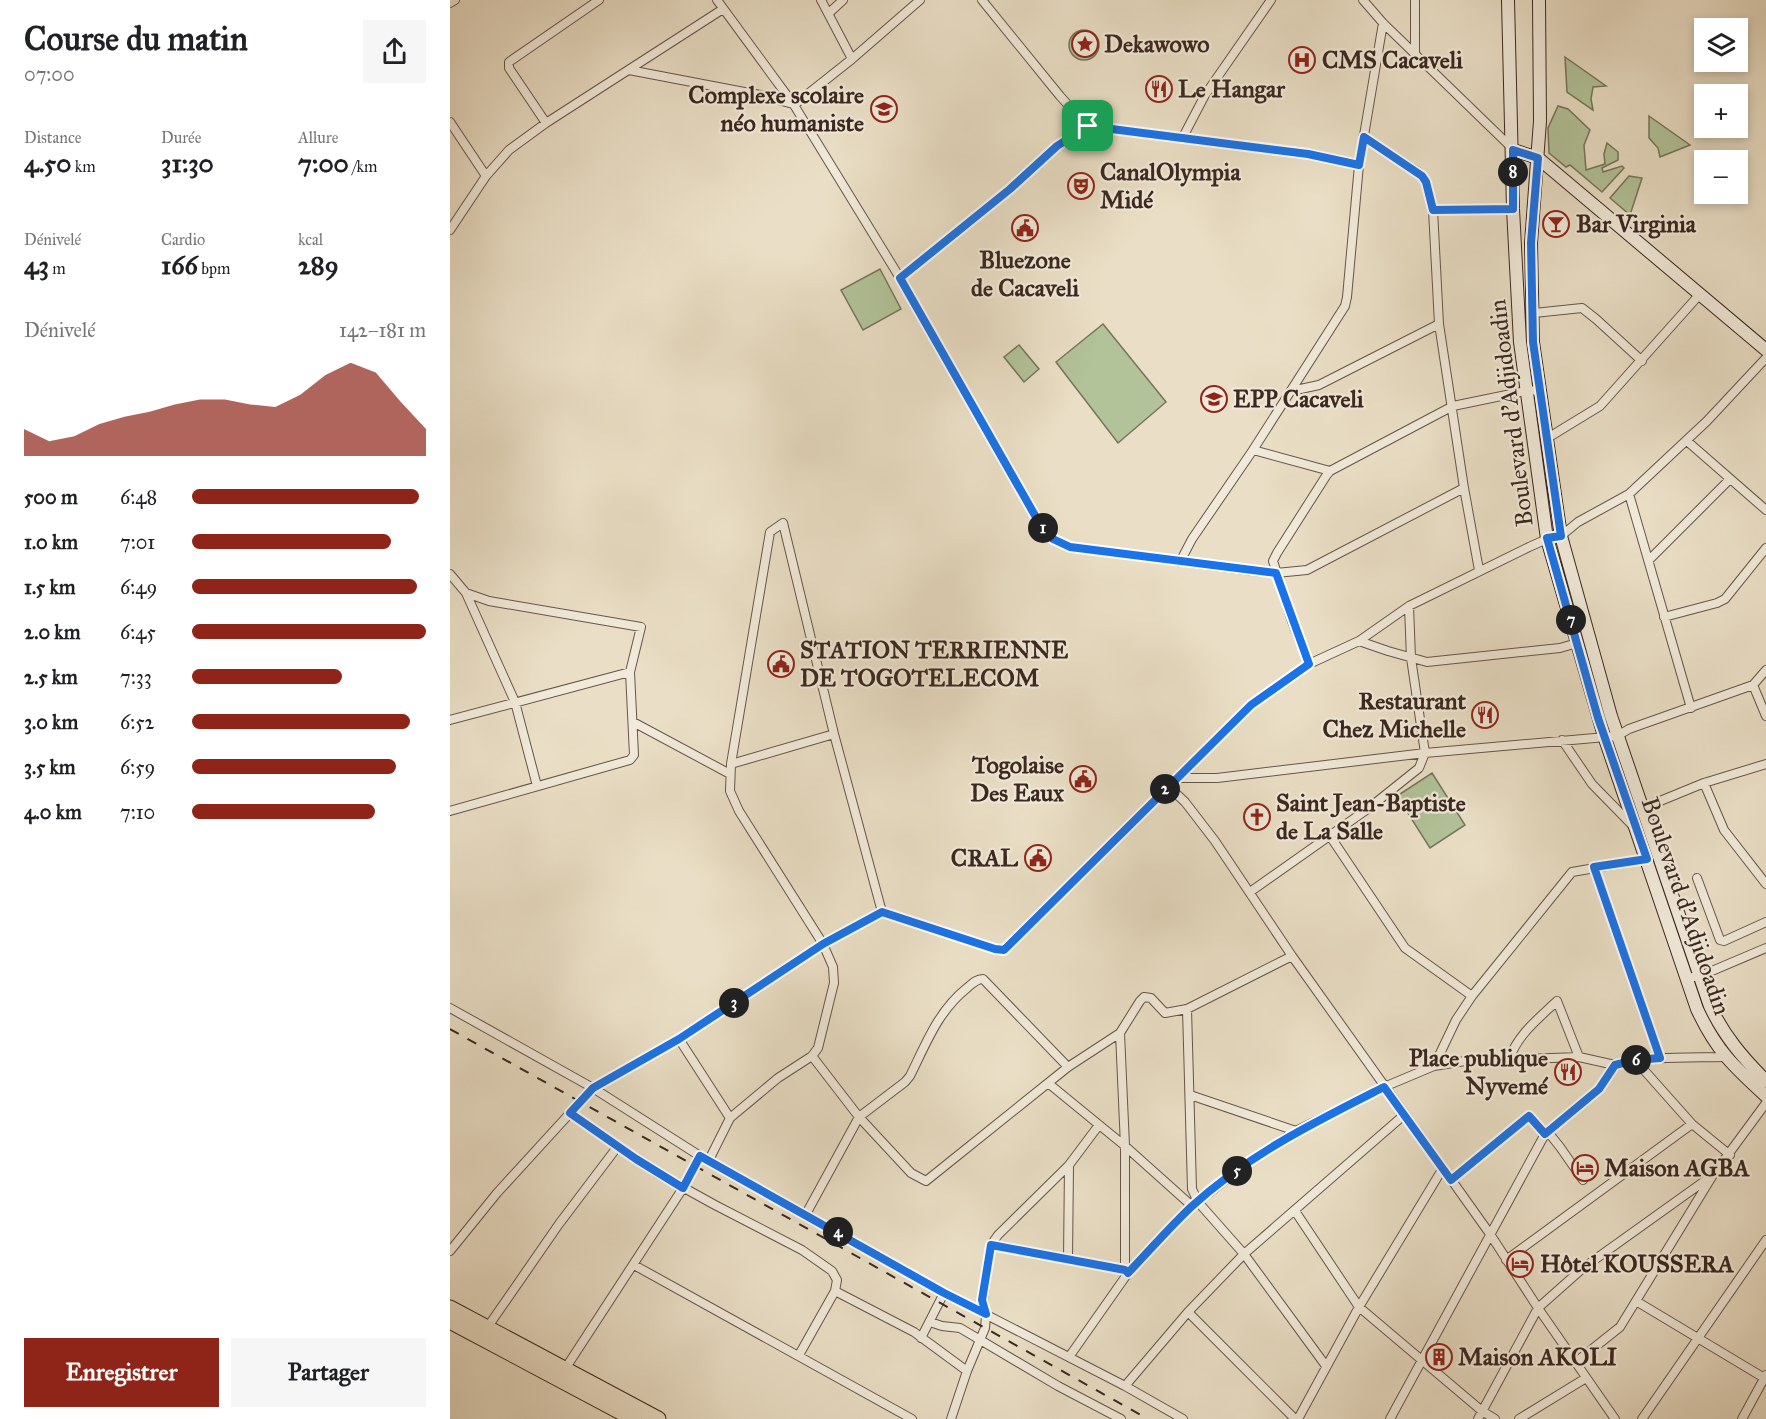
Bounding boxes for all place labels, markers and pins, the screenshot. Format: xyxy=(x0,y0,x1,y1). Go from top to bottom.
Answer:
place icon: Dekawowo xyxy=(1070,29,1100,59)
place label: Dekawowo xyxy=(1104,29,1210,59)
hospital icon: CMS Cacaveli xyxy=(1287,45,1317,75)
place label: CMS Cacaveli xyxy=(1322,45,1463,75)
restaurant icon: Le Hangar xyxy=(1144,74,1174,104)
place label: Le Hangar xyxy=(1178,74,1286,104)
place label: Complexe scolaire néo humaniste xyxy=(688,80,864,138)
school or university icon: Complexe scolaire néo humaniste xyxy=(869,94,899,124)
pin xyxy=(1062,100,1113,151)
place label: CanalOlympia Midé xyxy=(1100,157,1241,215)
pin: 8 xyxy=(1498,157,1528,187)
theatre icon: CanalOlympia Midé xyxy=(1066,171,1096,201)
bar icon: Bar Virginia xyxy=(1541,209,1571,239)
place label: Bar Virginia xyxy=(1576,209,1697,239)
public building icon: Bluezone de Cacaveli xyxy=(1010,213,1040,243)
place label: Bluezone de Cacaveli xyxy=(971,245,1079,303)
school or university icon: EPP Cacaveli xyxy=(1199,384,1229,414)
place label: EPP Cacaveli xyxy=(1233,384,1364,414)
pin: 1 xyxy=(1028,513,1058,543)
pin: 7 xyxy=(1556,605,1586,635)
place label: STATION TERRIENNE DE TOGOTELECOM xyxy=(800,635,1068,693)
public building icon: STATION TERRIENNE DE TOGOTELECOM xyxy=(766,649,796,679)
place label: Restaurant Chez Michelle xyxy=(1323,686,1466,744)
restaurant icon: Restaurant Chez Michelle xyxy=(1470,700,1500,730)
place label: Togolaise Des Eaux xyxy=(970,750,1064,808)
public building icon: Togolaise Des Eaux xyxy=(1068,764,1098,794)
pin: 2 xyxy=(1150,774,1180,804)
place label: Saint Jean-Baptiste de La Salle xyxy=(1276,788,1466,846)
church icon: Saint Jean-Baptiste de La Salle xyxy=(1242,802,1272,832)
place label: CRAL xyxy=(951,843,1018,873)
public building icon: CRAL xyxy=(1023,843,1053,873)
pin: 3 xyxy=(719,988,749,1018)
place label: Place publique Nyvemé xyxy=(1409,1043,1549,1101)
pin: 6 xyxy=(1621,1045,1651,1075)
restaurant icon: Place publique Nyvemé xyxy=(1553,1057,1583,1087)
hotel icon: Maison AGBA xyxy=(1570,1153,1600,1183)
place label: Maison AGBA xyxy=(1604,1153,1751,1183)
pin: 5 xyxy=(1222,1156,1252,1186)
pin: 4 xyxy=(823,1217,853,1247)
hotel icon: Hôtel KOUSSERA xyxy=(1505,1249,1535,1279)
place label: Hôtel KOUSSERA xyxy=(1540,1249,1735,1279)
building icon: Maison AKOLI xyxy=(1424,1342,1454,1372)
place label: Maison AKOLI xyxy=(1458,1342,1617,1372)

